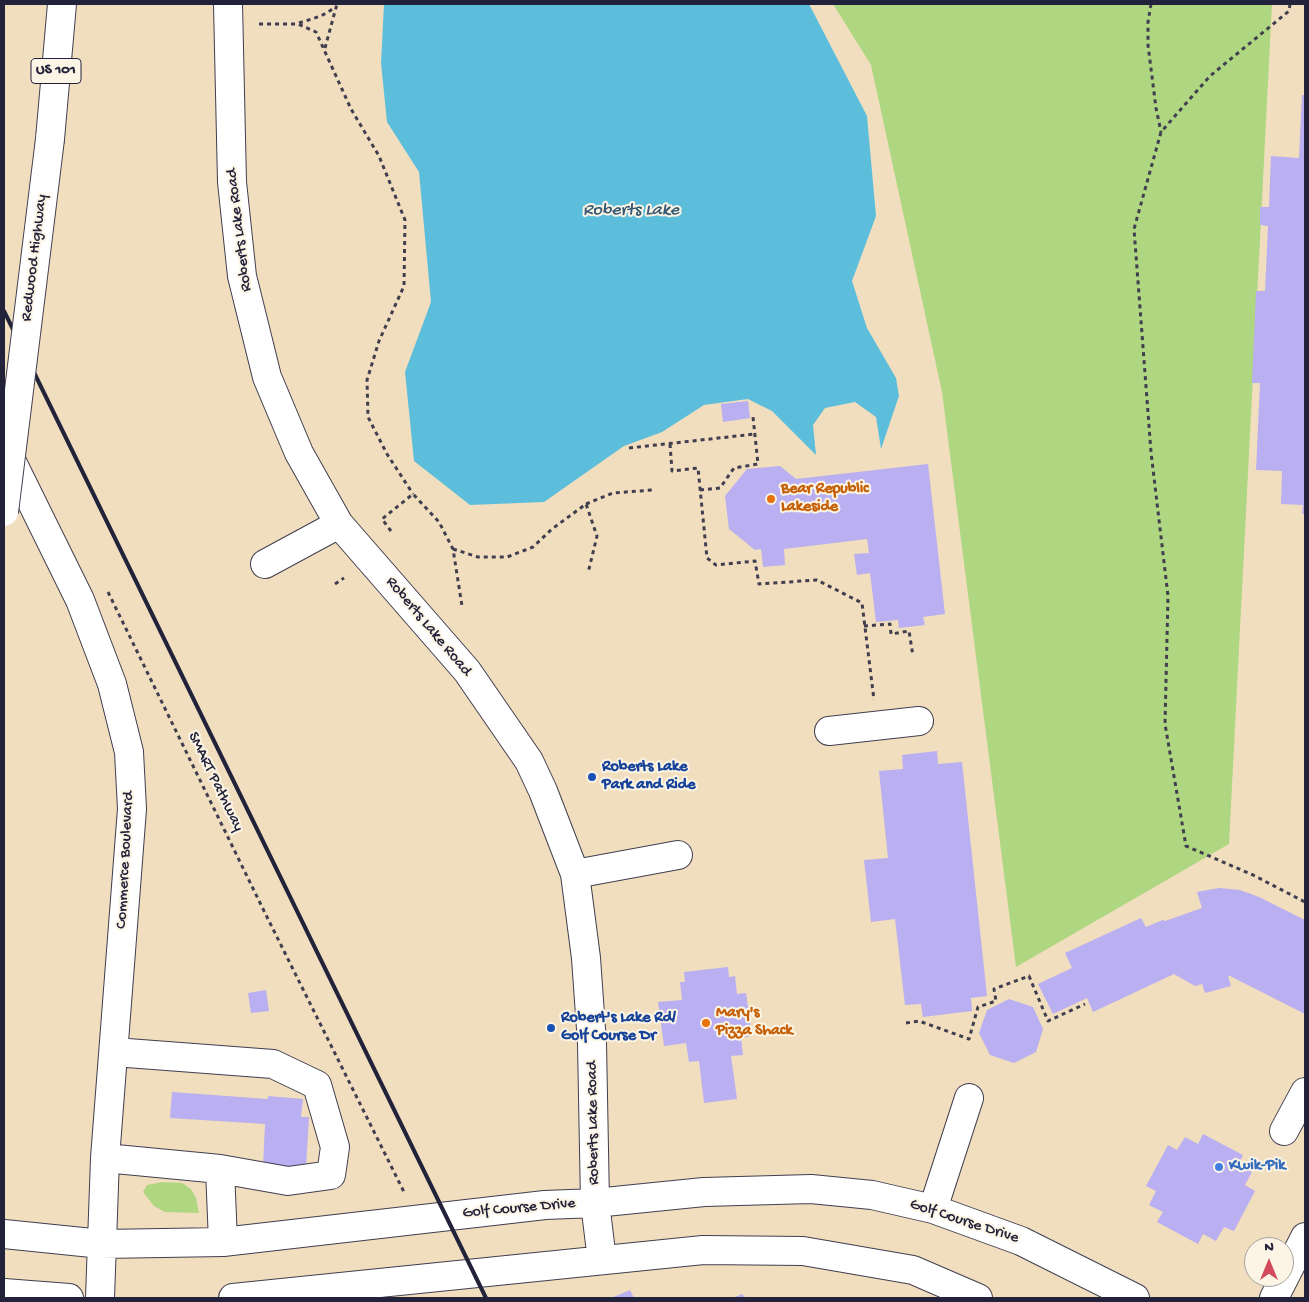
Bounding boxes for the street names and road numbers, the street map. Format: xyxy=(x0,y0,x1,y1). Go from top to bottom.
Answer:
road number: US 101 xyxy=(31,58,81,84)
street label: Roberts Lake Road xyxy=(223,167,257,293)
street label: Redwood Highway xyxy=(18,193,52,323)
street label: Roberts Lake Road xyxy=(381,573,475,681)
street label: SMART Pathway xyxy=(183,729,247,835)
street label: Commerce Boulevard xyxy=(113,791,139,929)
street label: Roberts Lake Road xyxy=(583,1061,605,1185)
street label: Golf Course Drive xyxy=(462,1194,576,1224)
street label: Golf Course Drive xyxy=(907,1195,1021,1249)

